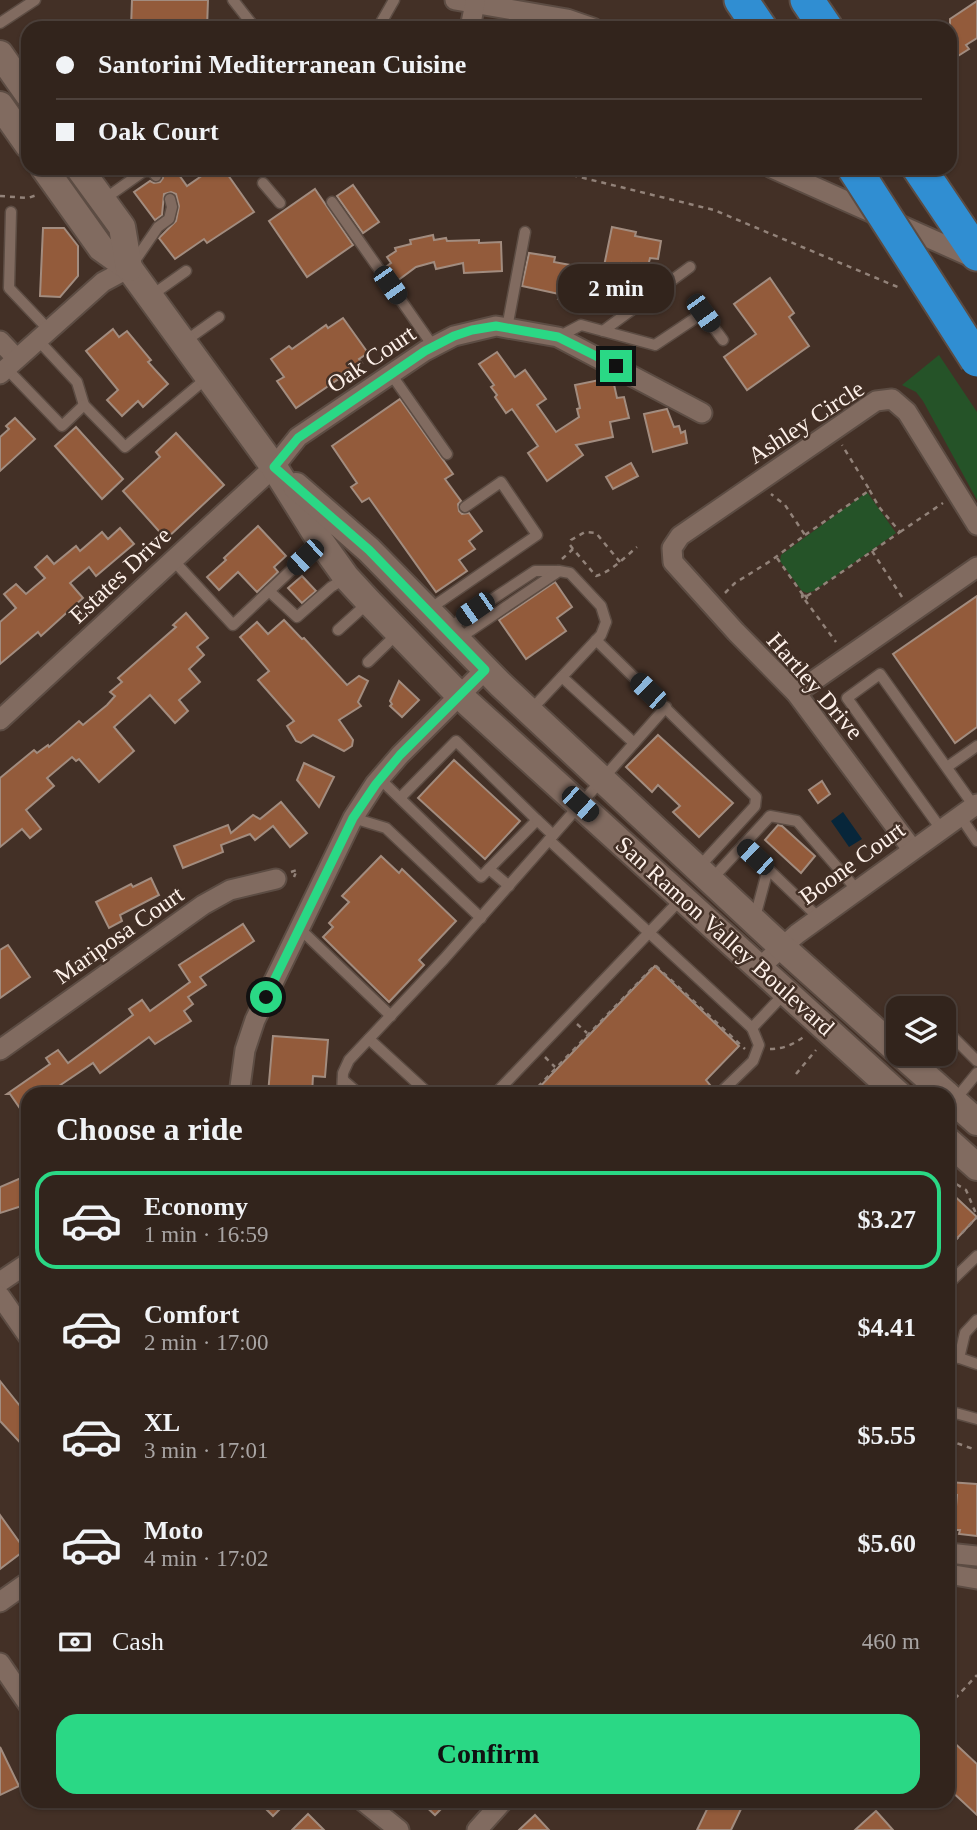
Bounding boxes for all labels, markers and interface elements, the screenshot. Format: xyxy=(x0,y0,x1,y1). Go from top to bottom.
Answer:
text: Santorini Mediterranean Cuisine xyxy=(98,50,466,79)
text: Oak Court xyxy=(98,117,219,146)
car xyxy=(370,262,411,308)
callout: 2 min xyxy=(558,264,674,314)
text: 2 min xyxy=(588,276,644,301)
car xyxy=(683,290,724,336)
street label: Oak Court xyxy=(322,320,420,398)
route end xyxy=(600,350,632,382)
street label: Ashley Circle xyxy=(743,375,869,469)
street label: Estates Drive xyxy=(64,522,176,628)
car xyxy=(283,535,328,579)
car xyxy=(452,588,499,630)
street label: Hartley Drive xyxy=(762,627,868,745)
car xyxy=(626,669,671,713)
car xyxy=(558,782,603,826)
street label: Boone Court xyxy=(794,816,910,910)
street label: San Ramon Valley Boulevard xyxy=(611,831,839,1041)
car xyxy=(733,835,778,879)
street label: Mariposa Court xyxy=(50,881,189,989)
route start xyxy=(250,981,282,1013)
map controls xyxy=(886,996,956,1066)
button: layers xyxy=(886,996,956,1066)
text: Choose a ride xyxy=(56,1111,243,1147)
icon: car xyxy=(60,1189,123,1252)
text: Economy xyxy=(144,1192,248,1221)
text: $3.27 xyxy=(858,1205,916,1234)
text: 1 min · 16:59 xyxy=(144,1222,269,1247)
icon: car xyxy=(60,1297,123,1360)
text: Comfort xyxy=(144,1300,239,1329)
text: $4.41 xyxy=(858,1313,916,1342)
text: 2 min · 17:00 xyxy=(144,1330,269,1355)
icon: car xyxy=(60,1405,123,1468)
text: XL xyxy=(144,1408,180,1437)
text: $5.55 xyxy=(858,1421,916,1450)
text: 3 min · 17:01 xyxy=(144,1438,269,1463)
icon: car xyxy=(60,1513,123,1576)
text: Moto xyxy=(144,1516,203,1545)
text: $5.60 xyxy=(858,1529,916,1558)
text: 4 min · 17:02 xyxy=(144,1546,269,1571)
icon: cash xyxy=(56,1623,94,1661)
text: Cash xyxy=(112,1627,164,1656)
text: 460 m xyxy=(862,1629,920,1654)
button: Confirm xyxy=(56,1714,920,1794)

